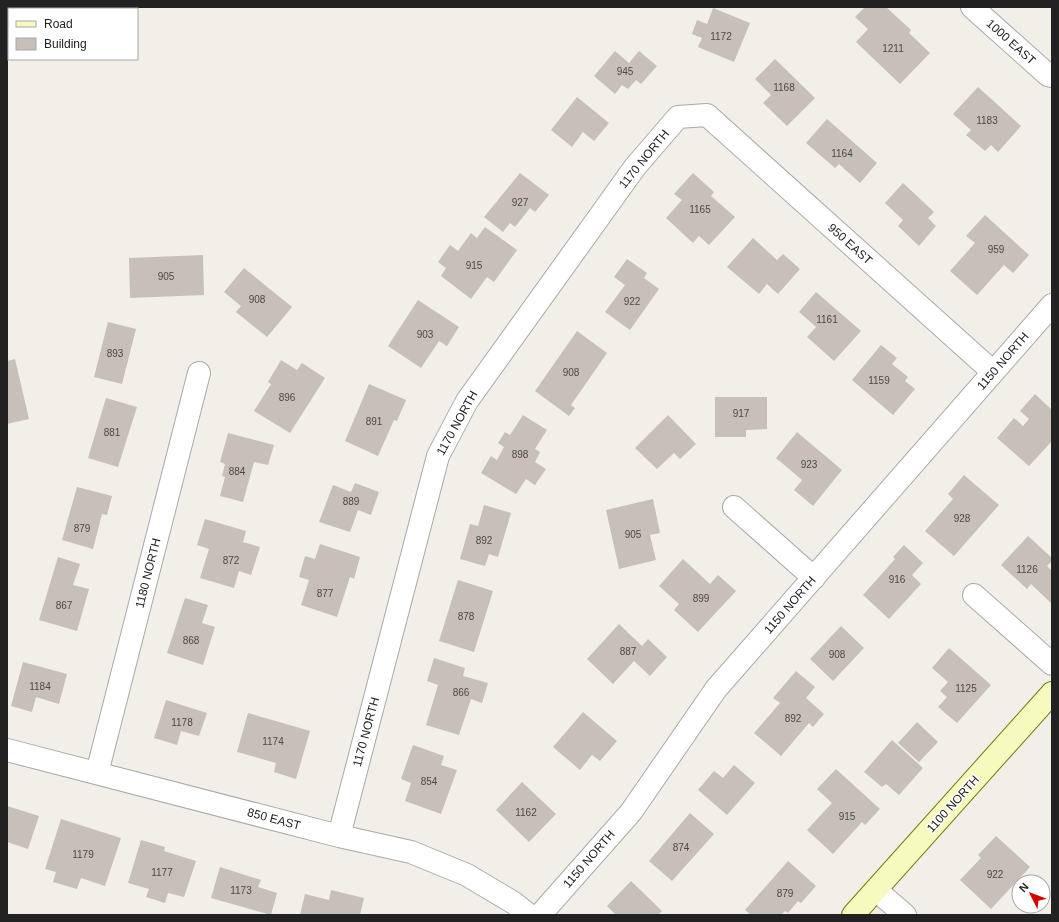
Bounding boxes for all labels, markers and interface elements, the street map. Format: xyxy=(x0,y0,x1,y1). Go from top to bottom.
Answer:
legend xyxy=(8,8,138,60)
street label: 1000 EAST xyxy=(984,16,1039,68)
text: Road xyxy=(44,17,73,31)
house number: 1172 xyxy=(710,31,732,42)
text: Building xyxy=(44,37,87,51)
house number: 1211 xyxy=(882,43,904,54)
house number: 945 xyxy=(617,66,634,77)
house number: 1168 xyxy=(773,82,795,93)
house number: 1183 xyxy=(976,115,998,126)
street label: 1170 NORTH xyxy=(616,127,672,191)
house number: 1164 xyxy=(831,148,853,159)
house number: 927 xyxy=(512,197,529,208)
house number: 1165 xyxy=(689,204,711,215)
street label: 950 EAST xyxy=(825,220,876,268)
house number: 959 xyxy=(988,244,1005,255)
house number: 915 xyxy=(466,260,483,271)
house number: 905 xyxy=(158,271,175,282)
house number: 908 xyxy=(249,294,266,305)
house number: 922 xyxy=(624,296,641,307)
house number: 1161 xyxy=(816,314,838,325)
house number: 903 xyxy=(417,329,434,340)
street label: 1150 NORTH xyxy=(974,329,1032,393)
house number: 893 xyxy=(107,348,124,359)
house number: 908 xyxy=(563,367,580,378)
house number: 1159 xyxy=(868,375,890,386)
street label: 1170 NORTH xyxy=(434,388,480,458)
house number: 896 xyxy=(279,392,296,403)
house number: 917 xyxy=(733,408,750,419)
house number: 891 xyxy=(366,416,383,427)
house number: 881 xyxy=(104,427,121,438)
house number: 898 xyxy=(512,449,529,460)
house number: 923 xyxy=(801,459,818,470)
house number: 884 xyxy=(229,466,246,477)
house number: 889 xyxy=(343,496,360,507)
house number: 928 xyxy=(954,513,971,524)
house number: 879 xyxy=(74,523,91,534)
house number: 905 xyxy=(625,529,642,540)
house number: 892 xyxy=(476,535,493,546)
street label: 1180 NORTH xyxy=(133,537,163,609)
house number: 872 xyxy=(223,555,240,566)
house number: 1126 xyxy=(1016,564,1038,575)
street label: 1150 NORTH xyxy=(761,573,819,637)
house number: 916 xyxy=(889,574,906,585)
house number: 877 xyxy=(317,588,334,599)
house number: 899 xyxy=(693,593,710,604)
house number: 867 xyxy=(56,600,73,611)
house number: 878 xyxy=(458,611,475,622)
house number: 868 xyxy=(183,635,200,646)
house number: 887 xyxy=(620,646,637,657)
house number: 908 xyxy=(829,649,846,660)
house number: 1184 xyxy=(29,681,51,692)
house number: 1125 xyxy=(955,683,977,694)
house number: 866 xyxy=(453,687,470,698)
street label: 1170 NORTH xyxy=(350,696,382,768)
house number: 892 xyxy=(785,713,802,724)
house number: 1178 xyxy=(171,717,193,728)
house number: 1174 xyxy=(262,736,284,747)
street label: 1100 NORTH xyxy=(924,773,982,835)
house number: 854 xyxy=(421,776,438,787)
street label: 850 EAST xyxy=(246,805,303,833)
house number: 1162 xyxy=(515,807,537,818)
house number: 915 xyxy=(839,811,856,822)
street label: 1150 NORTH xyxy=(560,827,618,891)
house number: 874 xyxy=(673,842,690,853)
house number: 1179 xyxy=(72,849,94,860)
house number: 1177 xyxy=(151,867,173,878)
house number: 922 xyxy=(987,869,1004,880)
north arrow xyxy=(1011,874,1051,914)
text: N xyxy=(1016,880,1031,894)
house number: 1173 xyxy=(230,885,252,896)
house number: 879 xyxy=(777,888,794,899)

